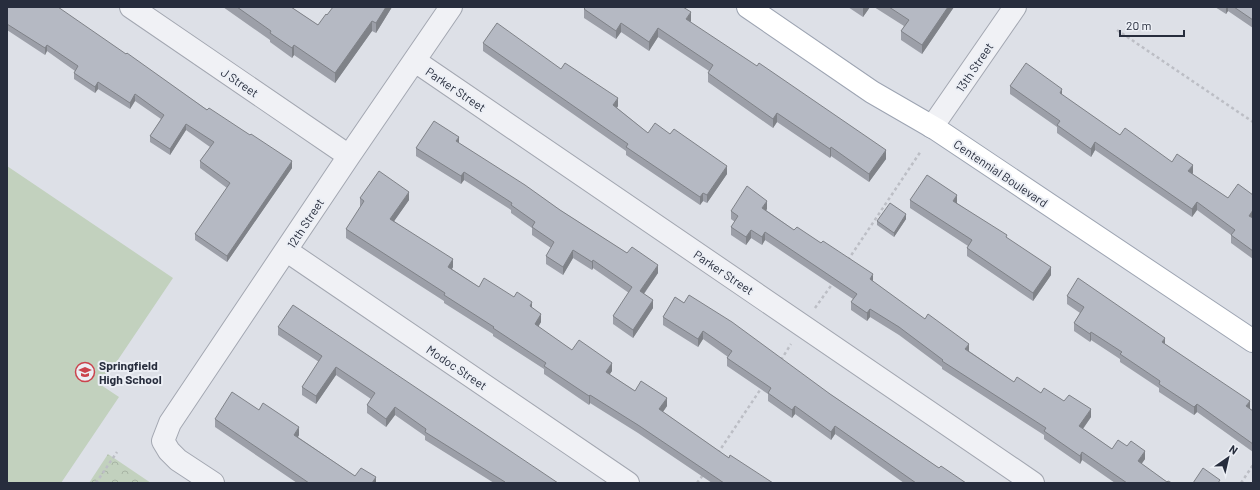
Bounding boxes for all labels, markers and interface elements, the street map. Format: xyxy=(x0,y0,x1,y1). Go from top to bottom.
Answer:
scale bar xyxy=(1120,12,1184,38)
text: 20 m xyxy=(1126,18,1152,32)
street label: 13th Street xyxy=(952,40,996,94)
street label: J Street xyxy=(219,64,261,100)
street label: Parker Street xyxy=(423,64,489,114)
street label: Centennial Boulevard xyxy=(951,136,1051,210)
street label: 12th Street xyxy=(284,195,326,251)
street label: Parker Street xyxy=(691,247,757,297)
street label: Modoc Street xyxy=(424,342,490,392)
place label: Springfield High School xyxy=(99,358,162,386)
school or university icon: Springfield High School xyxy=(74,361,96,383)
north arrow xyxy=(1208,438,1248,478)
text: N xyxy=(1227,442,1241,457)

